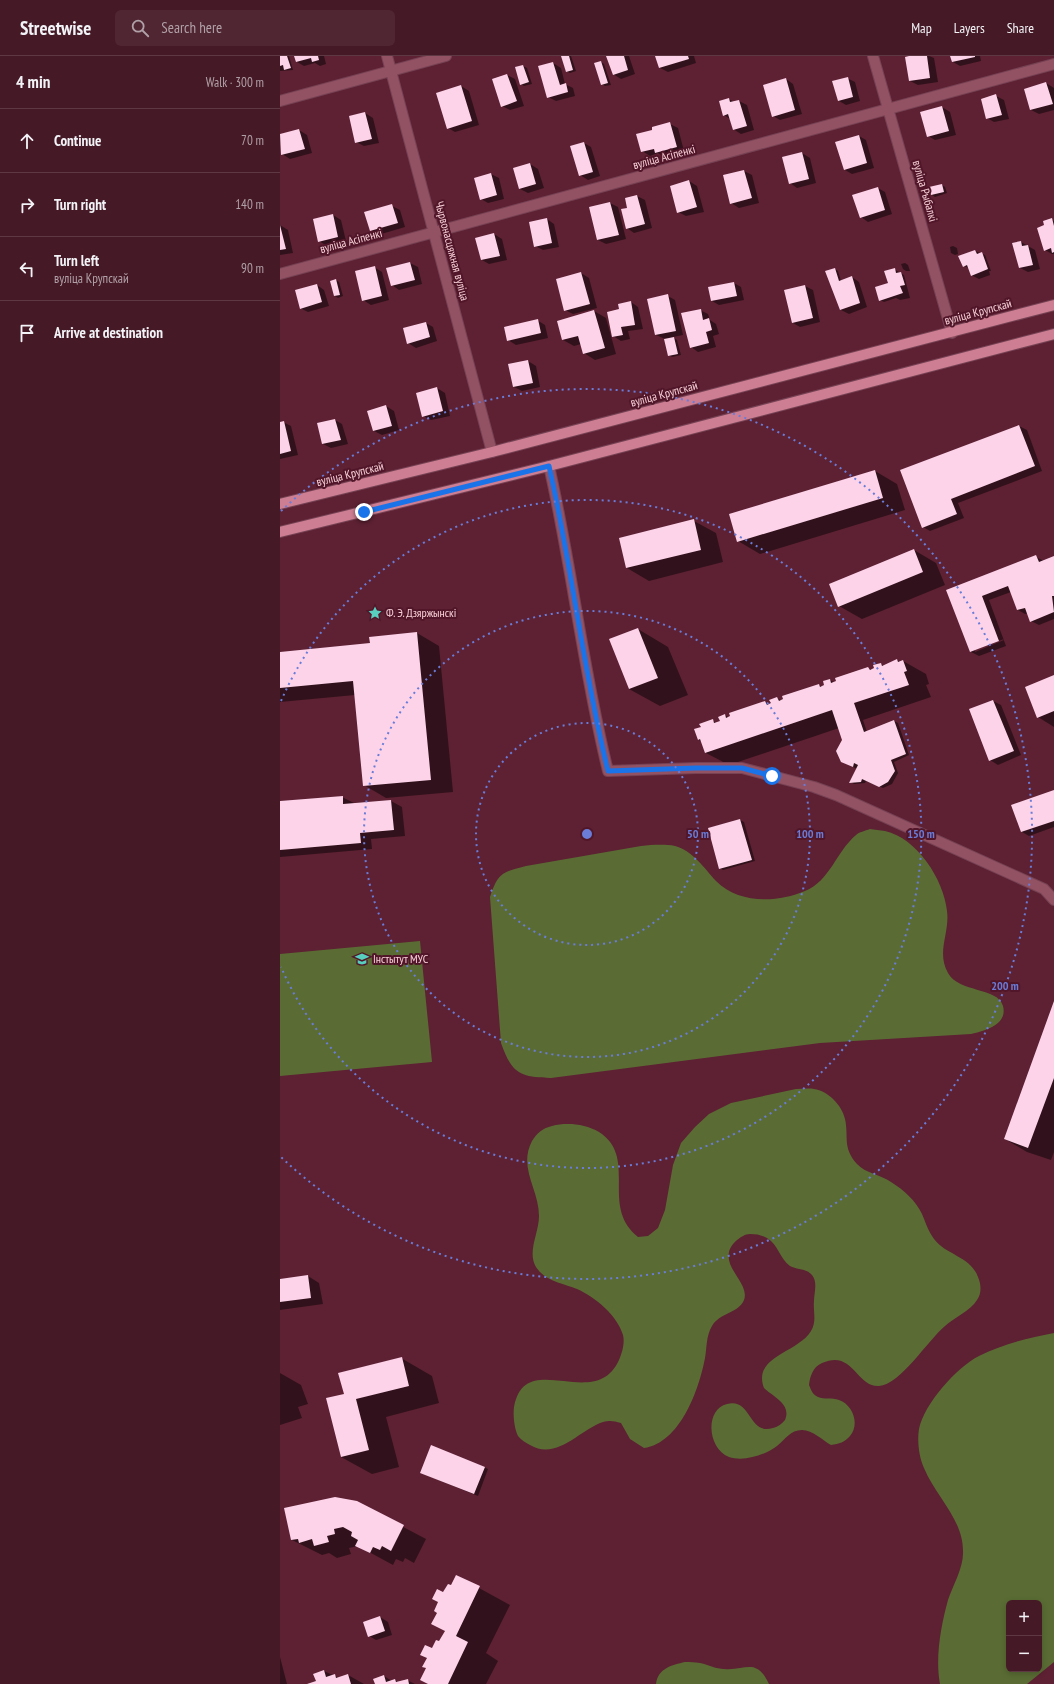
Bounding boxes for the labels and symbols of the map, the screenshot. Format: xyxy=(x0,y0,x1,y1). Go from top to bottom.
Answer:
street label: вуліца Асіпенкі xyxy=(631,141,697,172)
street label: вуліца Рыбалкі xyxy=(910,159,941,223)
street label: Чырвонасцяжная вуліца xyxy=(432,200,473,302)
street label: вуліца Асіпенкі xyxy=(318,225,384,256)
street label: вуліца Крупскай xyxy=(943,295,1013,328)
street label: вуліца Крупскай xyxy=(629,377,699,410)
street label: вуліца Крупскай xyxy=(315,458,385,489)
route end xyxy=(355,503,373,521)
place icon: Ф. Э. Дзяржынскі xyxy=(367,605,383,621)
place label: Ф. Э. Дзяржынскі xyxy=(386,605,456,620)
route start xyxy=(763,767,781,785)
text: 50 m xyxy=(687,826,709,841)
text: 100 m xyxy=(796,826,824,841)
text: 150 m xyxy=(907,826,935,841)
centre of rings xyxy=(580,827,594,841)
school or university icon: Інстытут МУС xyxy=(354,951,370,967)
place label: Інстытут МУС xyxy=(373,951,429,966)
text: 200 m xyxy=(991,978,1019,993)

